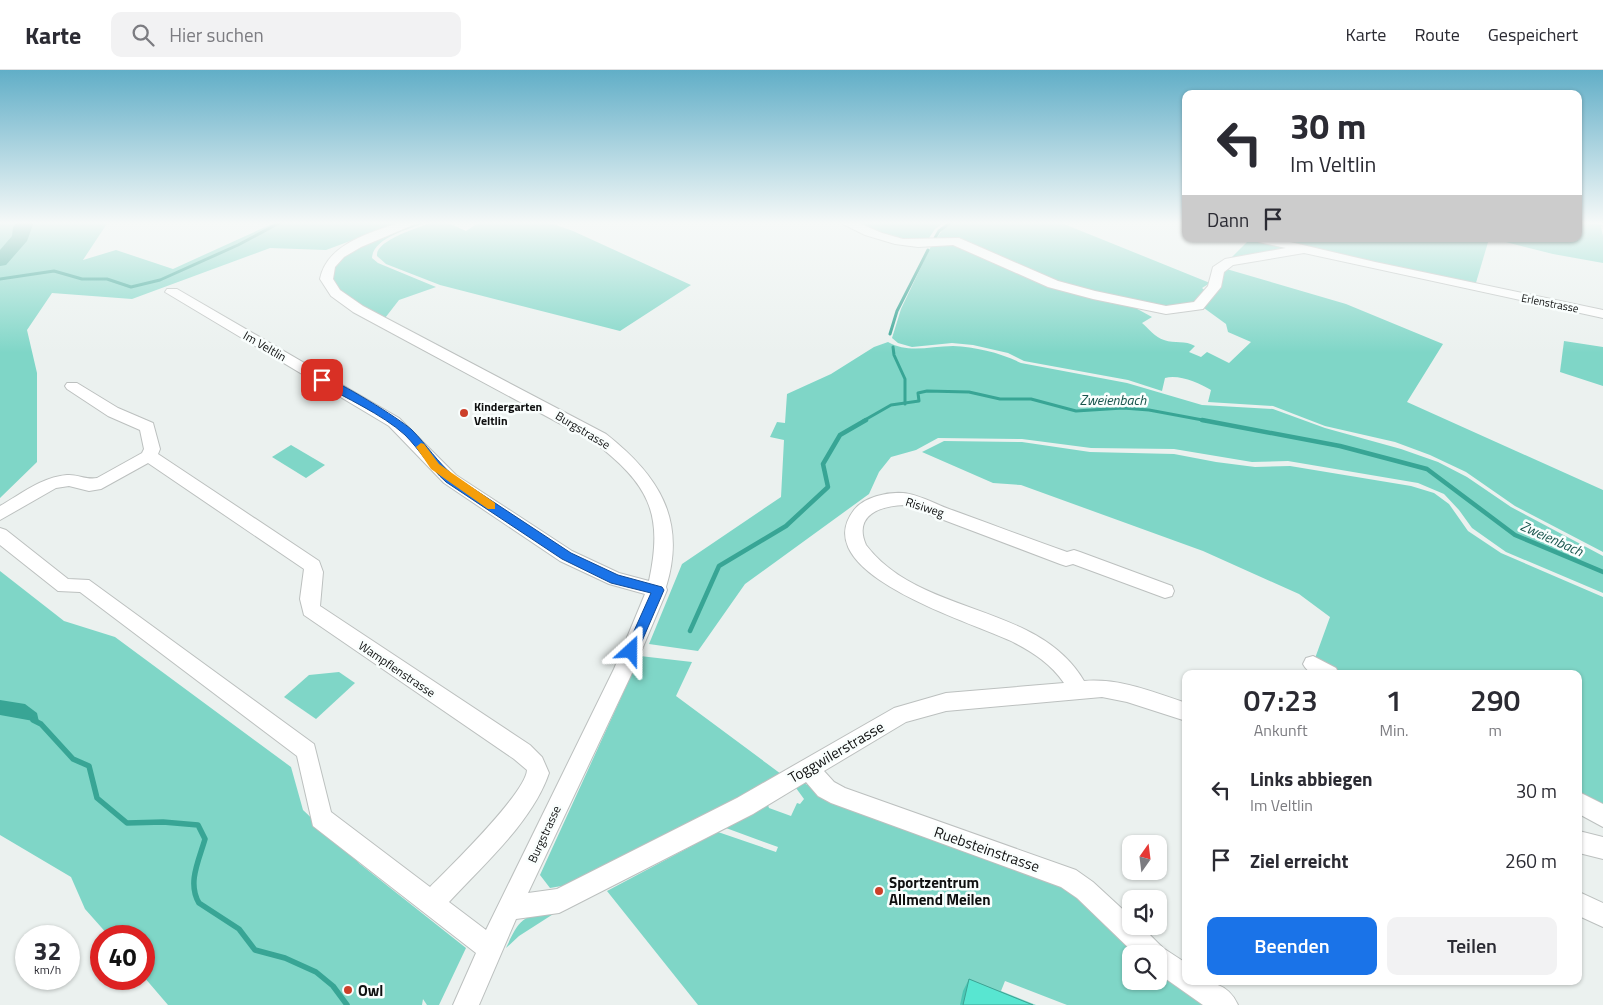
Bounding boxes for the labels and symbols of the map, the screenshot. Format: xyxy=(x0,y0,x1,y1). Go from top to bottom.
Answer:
street label: Erlenstrasse xyxy=(1520,290,1580,316)
street label: Im Veltlin xyxy=(240,326,290,366)
pin xyxy=(301,359,343,401)
water label: Zweienbach xyxy=(1080,389,1147,410)
place label: Kindergarten Veltlin xyxy=(474,397,542,430)
street label: Burgstrasse xyxy=(552,406,614,454)
marker: Kindergarten Veltlin xyxy=(458,407,470,419)
street label: Risiweg xyxy=(903,492,947,522)
water label: Zweienbach xyxy=(1517,515,1588,562)
position arrow xyxy=(604,624,656,676)
street label: Wampflenstrasse xyxy=(355,636,439,702)
street label: Toggwilerstrasse xyxy=(784,715,888,789)
street label: Burgstrasse xyxy=(522,802,566,866)
street label: Ruebsteinstrasse xyxy=(931,820,1043,878)
north arrow xyxy=(1122,835,1168,880)
place label: Sportzentrum Allmend Meilen xyxy=(889,871,991,911)
marker: Sportzentrum Allmend Meilen xyxy=(873,885,885,897)
speed limit sign: 40 xyxy=(90,925,155,990)
place label: Owl xyxy=(358,979,383,1002)
marker: Owl xyxy=(342,984,354,996)

